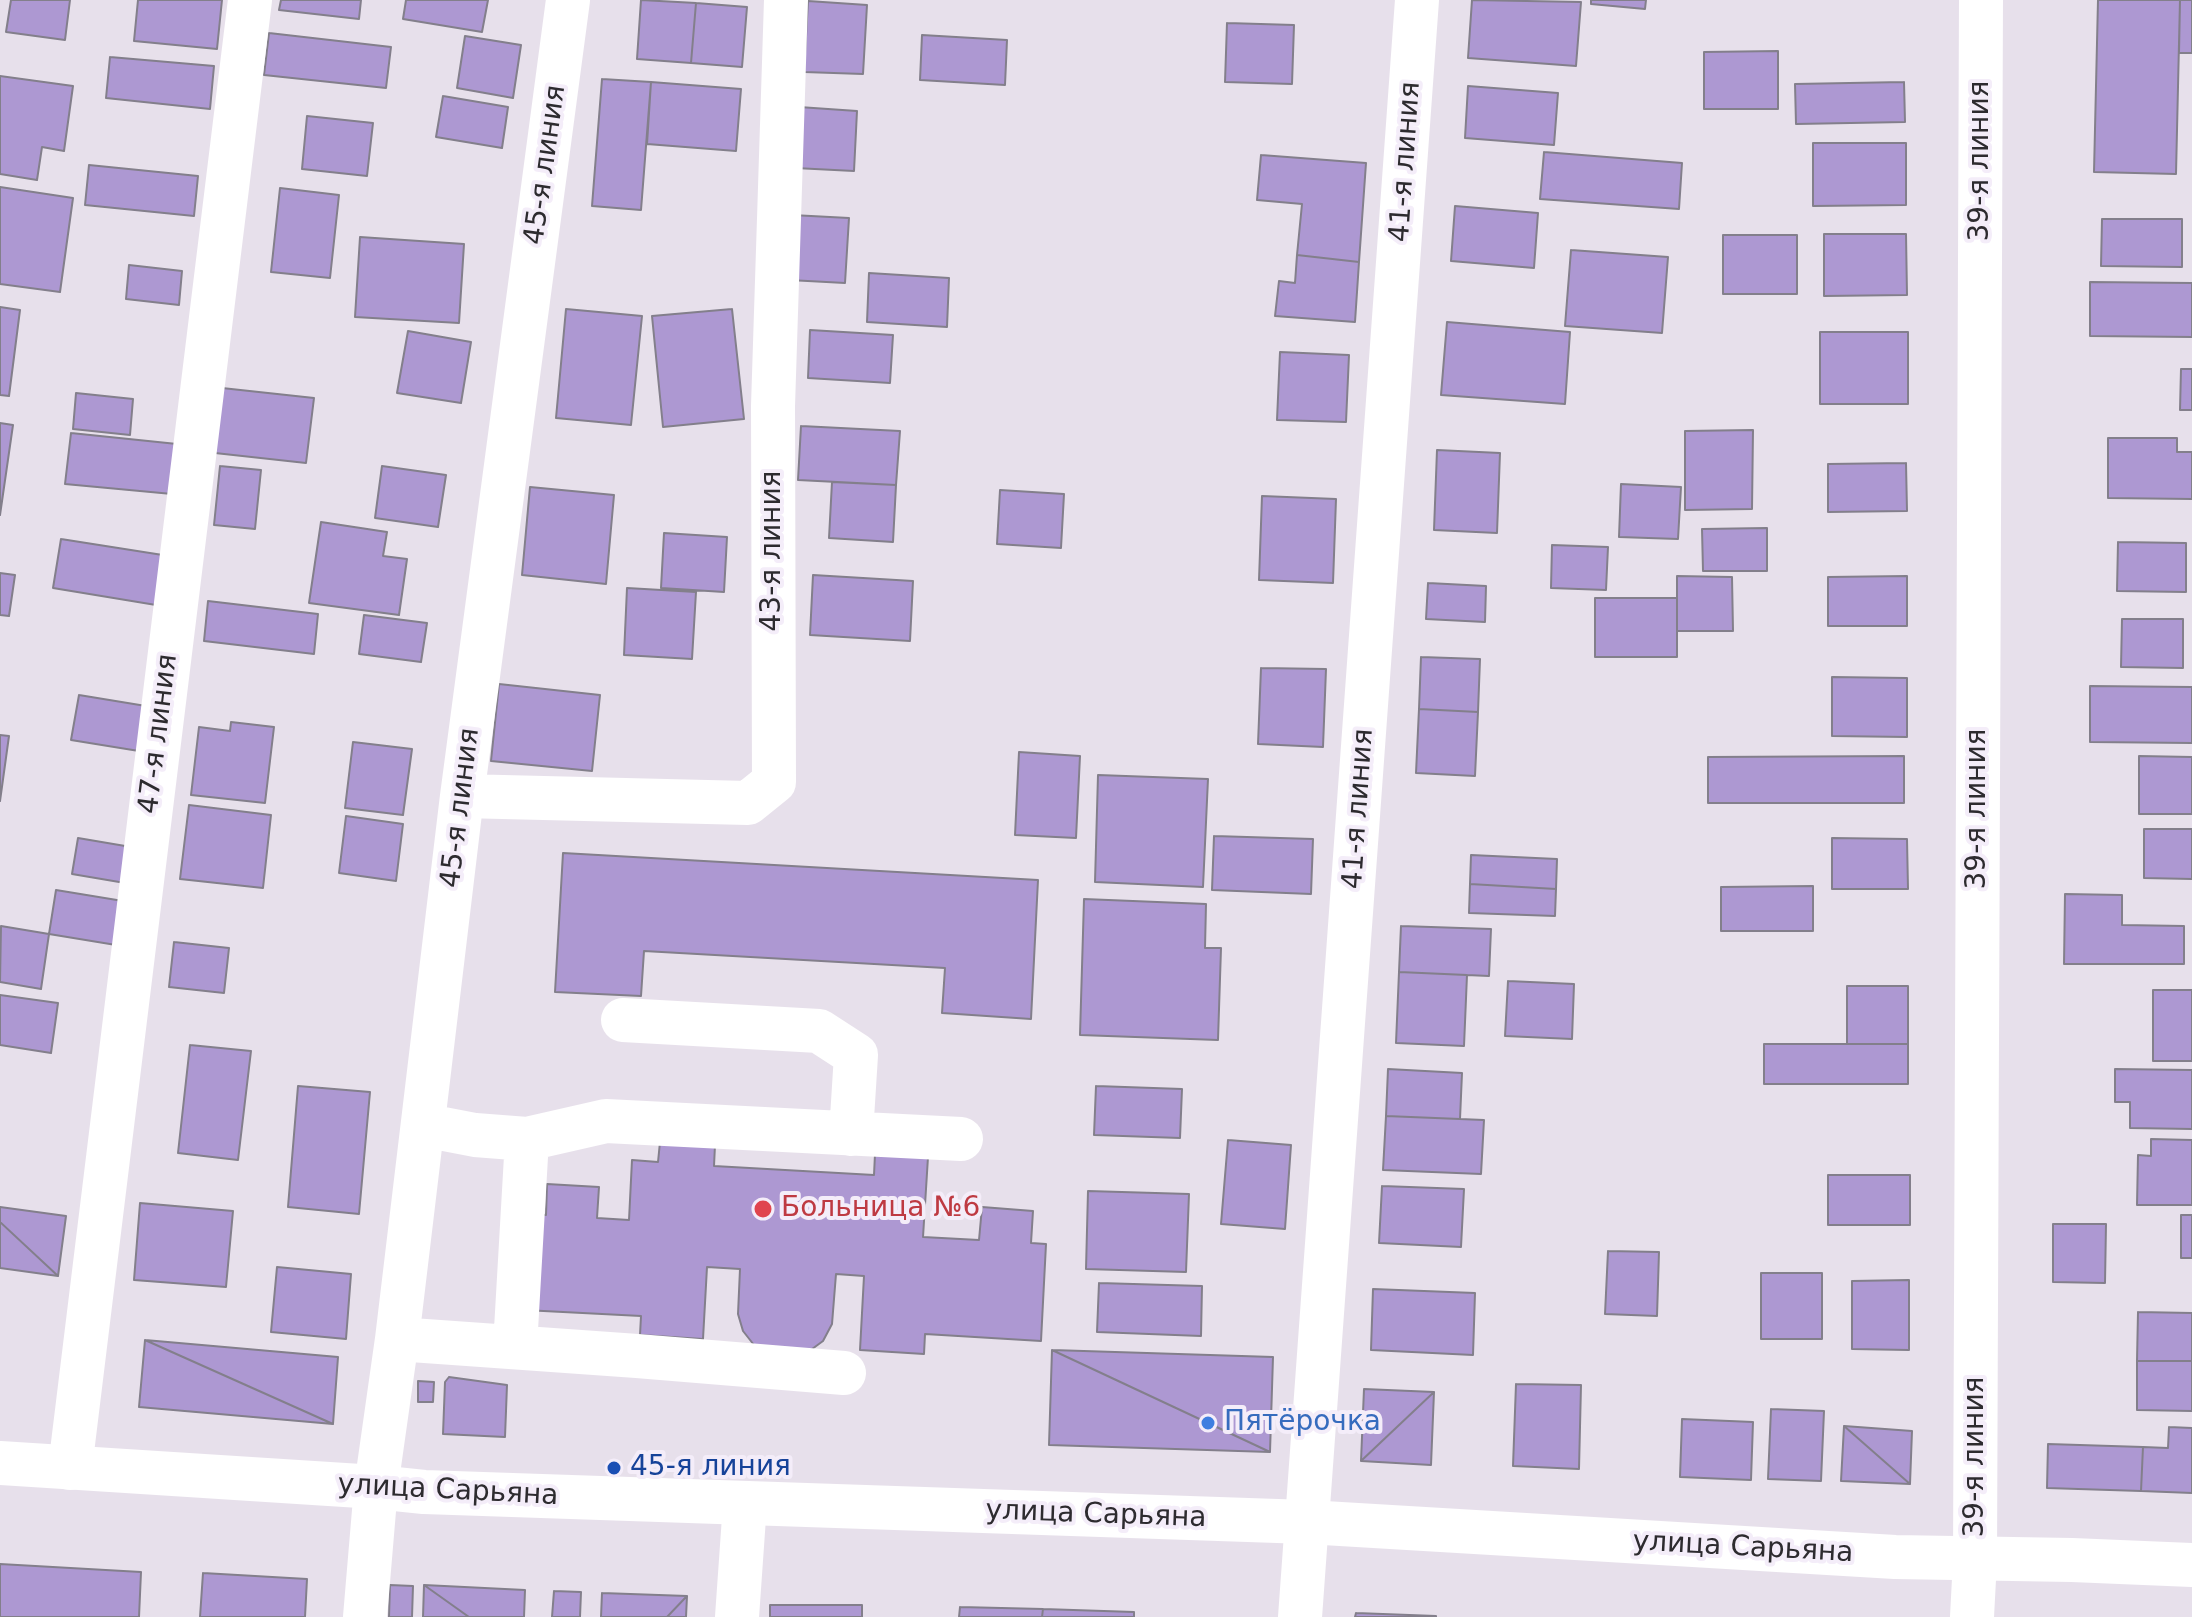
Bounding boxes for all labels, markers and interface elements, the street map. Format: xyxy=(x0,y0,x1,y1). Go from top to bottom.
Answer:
street label: 41-я линия xyxy=(1384,81,1428,243)
street label: 39-я линия xyxy=(1964,81,1998,241)
street label: 45-я линия xyxy=(518,83,574,247)
street label: 43-я линия xyxy=(756,471,790,631)
street label: 47-я линия xyxy=(133,652,185,816)
street label: 45-я линия xyxy=(435,726,487,890)
street label: 41-я линия xyxy=(1337,728,1381,890)
street label: 39-я линия xyxy=(1961,729,1995,889)
place label: Больница №6 xyxy=(781,1192,980,1226)
marker: Больница №6 xyxy=(752,1198,774,1220)
street label: 39-я линия xyxy=(1959,1377,1993,1537)
place label: Пятёрочка xyxy=(1224,1406,1381,1440)
marker: Пятёрочка xyxy=(1199,1414,1217,1432)
place label: 45-я линия xyxy=(630,1451,791,1485)
marker: 45-я линия xyxy=(605,1459,623,1477)
street label: улица Сарьяна xyxy=(337,1468,559,1514)
street label: улица Сарьяна xyxy=(985,1494,1207,1536)
street label: улица Сарьяна xyxy=(1632,1525,1854,1571)

